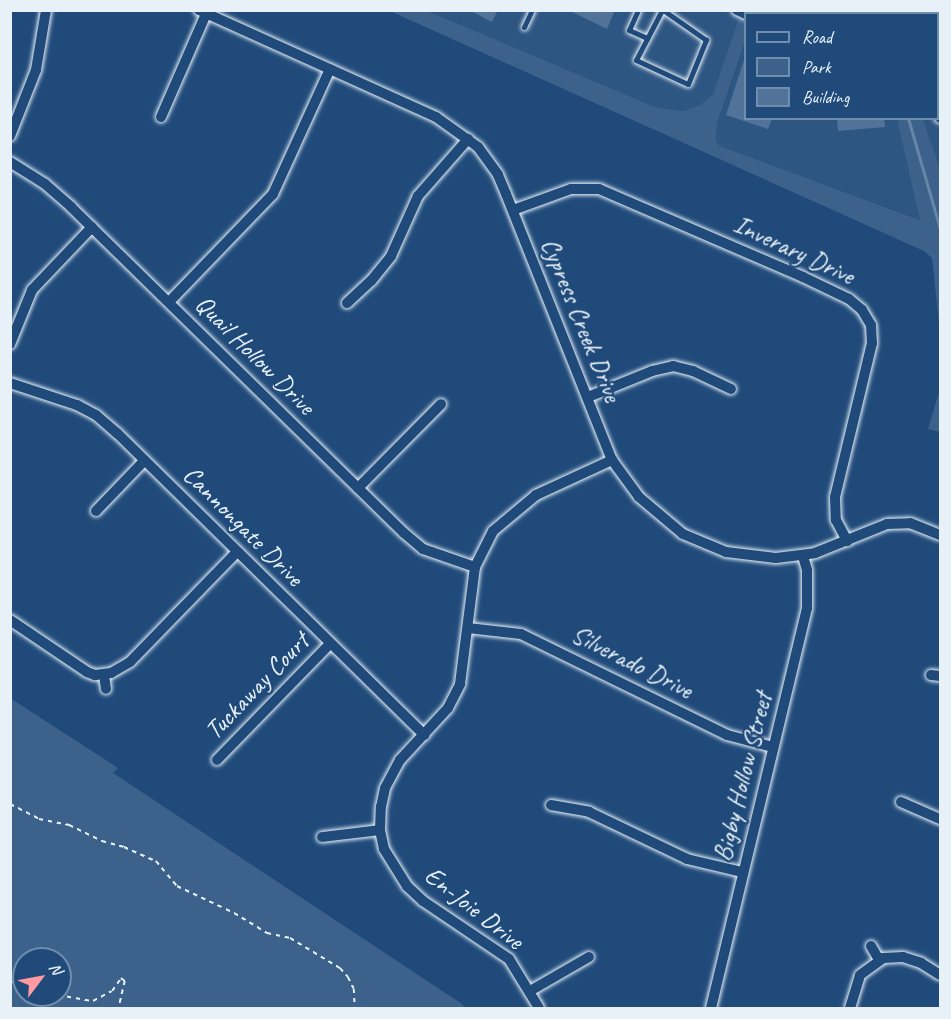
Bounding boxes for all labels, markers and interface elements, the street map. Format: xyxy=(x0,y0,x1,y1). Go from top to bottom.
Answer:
legend xyxy=(744,12,939,120)
text: Road xyxy=(802,26,832,48)
text: Park xyxy=(802,56,831,78)
text: Building xyxy=(802,86,849,108)
street label: Inverary Drive xyxy=(729,208,859,292)
street label: Cypress Creek Drive xyxy=(534,234,628,406)
street label: Quail Hollow Drive xyxy=(189,289,321,421)
street label: Cannongate Drive xyxy=(176,459,310,593)
street label: Silverado Drive xyxy=(566,618,698,706)
street label: Tuckaway Court xyxy=(198,626,316,746)
street label: Bigby Hollow Street xyxy=(707,690,779,864)
street label: En-Joie Drive xyxy=(418,860,530,956)
north arrow xyxy=(12,947,72,1007)
text: N xyxy=(44,959,67,978)

